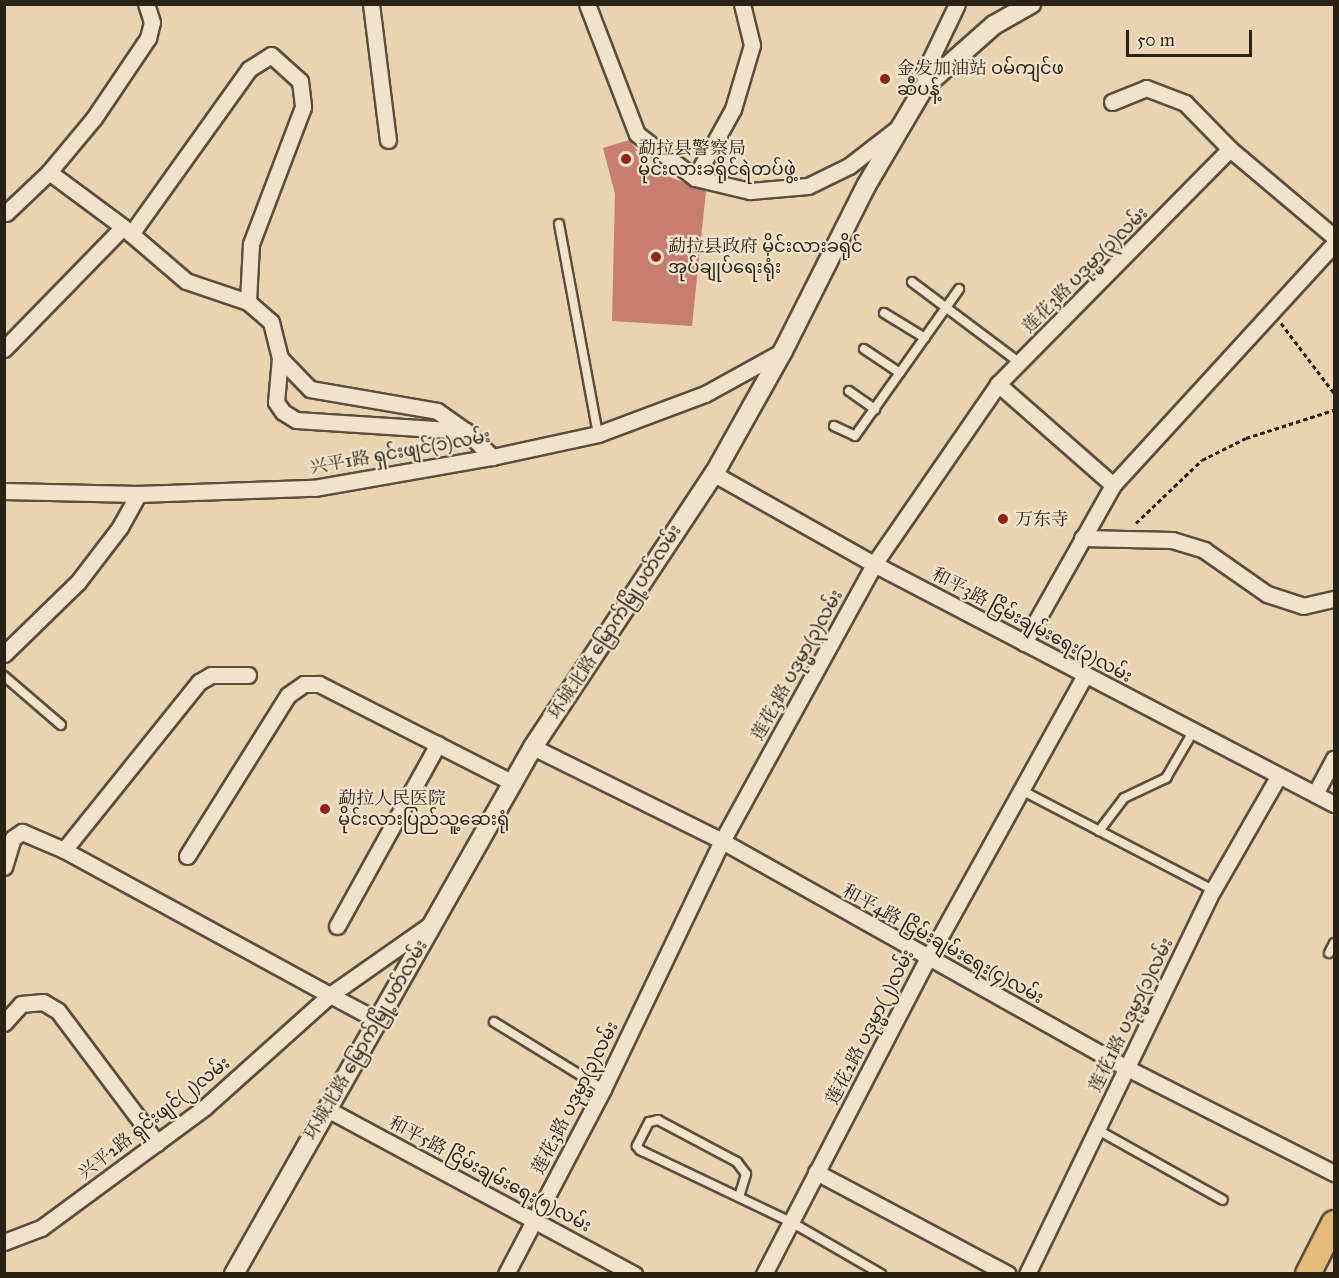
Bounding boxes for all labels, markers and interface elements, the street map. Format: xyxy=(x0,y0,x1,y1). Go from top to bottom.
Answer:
scale bar xyxy=(1129,18,1255,56)
text: 50 m xyxy=(1137,29,1175,51)
place label: 金发加油站 ဝမ်ကျင်ဖ ဆီပန့် xyxy=(897,58,1064,100)
marker: 金发加油站 ဝမ်ကျင်ဖ ဆီပန့် xyxy=(878,72,892,86)
place label: 勐拉县警察局 မိုင်းလားခရိုင်ရဲတပ်ဖွဲ့ xyxy=(638,138,796,180)
marker: 勐拉县警察局 မိုင်းလားခရိုင်ရဲတပ်ဖွဲ့ xyxy=(619,152,633,166)
street label: 莲花3路 ပဒုမ္မာ(၃)လမ်း xyxy=(1018,203,1152,337)
place label: 勐拉县政府 မိုင်းလားခရိုင် အုပ်ချုပ်ရေးရုံး xyxy=(668,236,863,278)
marker: 勐拉县政府 မိုင်းလားခရိုင် အုပ်ချုပ်ရေးရုံး xyxy=(649,250,663,264)
street label: 兴平1路 ရှင်းဖျင်(၁)လမ်း xyxy=(308,425,492,479)
place label: 万东寺 xyxy=(1015,508,1069,530)
marker: 万东寺 xyxy=(996,512,1010,526)
street label: 环城北路 မြောက်မြို့ပတ်လမ်း xyxy=(544,521,686,723)
street label: 和平3路 ငြိမ်းချမ်းရေး(၃)လမ်း xyxy=(928,563,1136,687)
street label: 莲花3路 ပဒုမ္မာ(၃)လမ်း xyxy=(747,586,847,744)
place label: 勐拉人民医院 မိုင်းလားပြည်သူ့ဆေးရုံ xyxy=(338,788,509,830)
marker: 勐拉人民医院 မိုင်းလားပြည်သူ့ဆေးရုံ xyxy=(316,800,334,818)
street label: 和平4路 ငြိမ်းချမ်းရေး(၄)လမ်း xyxy=(839,880,1047,1008)
street label: 莲花1路 ပဒုမ္မာ(၁)လမ်း xyxy=(1084,934,1178,1096)
street label: 环城北路 မြောက်မြို့ပတ်လမ်း xyxy=(300,936,432,1144)
street label: 莲花2路 ပဒုမ္မာ(၂)လမ်း xyxy=(821,946,919,1108)
street label: 莲花3路 ပဒုမ္မာ(၃)လမ်း xyxy=(527,1018,623,1178)
street label: 兴平2路 ရှင်းဖျင်(၂)လမ်း xyxy=(74,1052,234,1184)
street label: 和平5路 ငြိမ်းချမ်းရေး(၅)လမ်း xyxy=(385,1111,595,1237)

